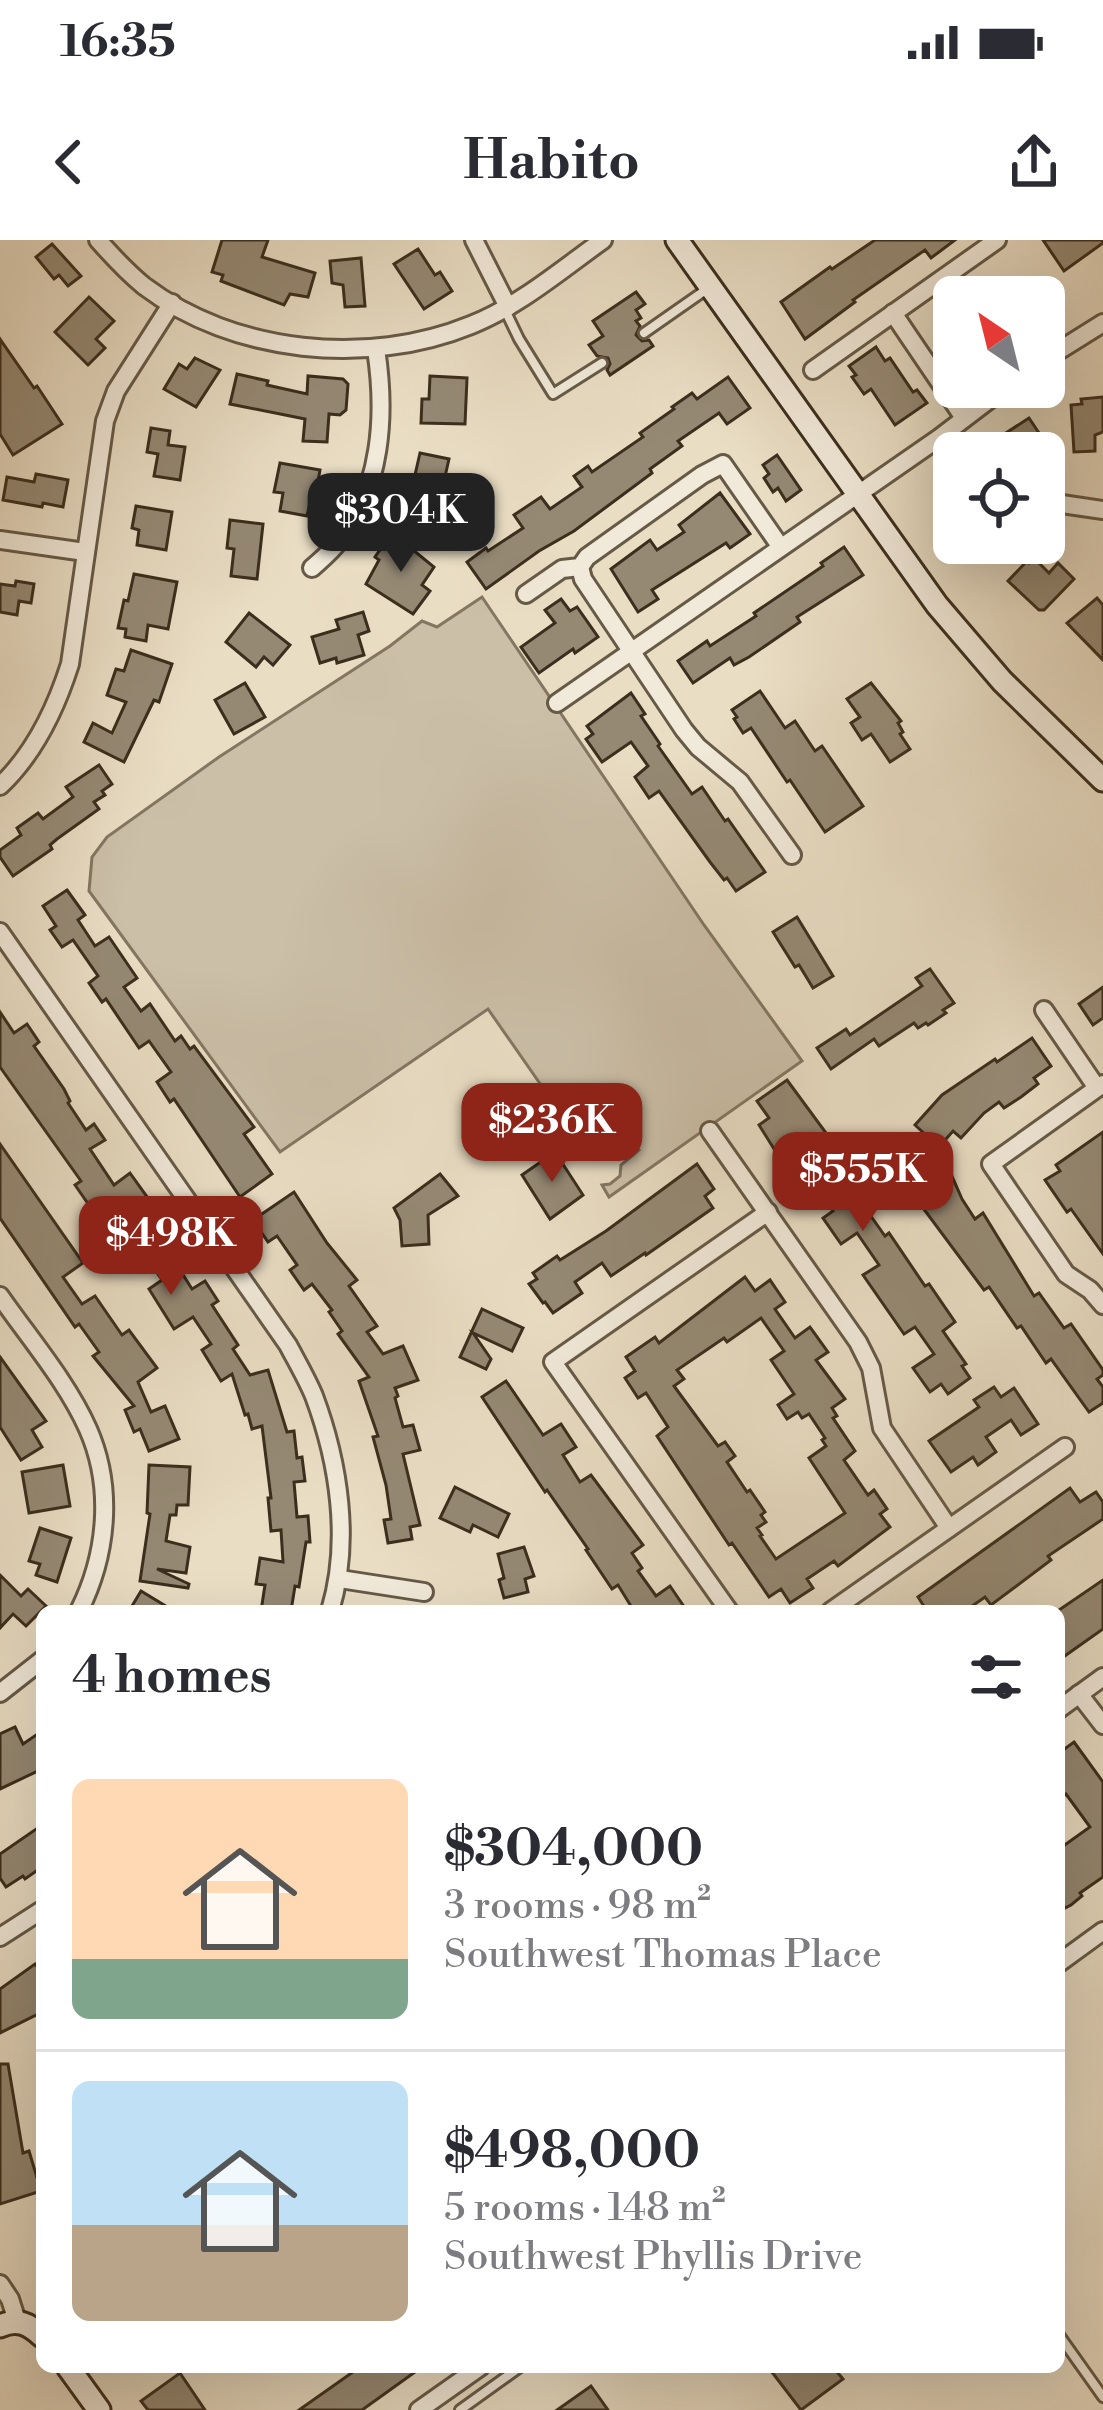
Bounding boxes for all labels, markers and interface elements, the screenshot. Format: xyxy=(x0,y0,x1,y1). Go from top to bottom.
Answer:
text: 16:35 xyxy=(60,14,176,71)
text: Habito xyxy=(463,128,640,196)
icon: back xyxy=(36,129,102,195)
icon: share xyxy=(1001,129,1067,195)
north arrow xyxy=(933,276,1065,408)
map controls xyxy=(933,276,1065,564)
button: locate xyxy=(933,432,1065,564)
pin: $304K xyxy=(317,473,485,575)
text: $304K xyxy=(335,487,467,536)
pin: $236K xyxy=(468,1083,636,1185)
text: $236K xyxy=(488,1097,616,1146)
pin: $555K xyxy=(779,1132,947,1234)
text: $555K xyxy=(799,1146,927,1195)
pin: $498K xyxy=(87,1196,255,1298)
text: $498K xyxy=(106,1210,236,1259)
icon: filters xyxy=(963,1644,1029,1710)
text: 4 homes xyxy=(72,1645,272,1709)
text: $304,000 xyxy=(444,1818,703,1882)
icon: home xyxy=(168,1827,312,1971)
text: 3 rooms · 98 m² xyxy=(444,1882,711,1931)
text: Southwest Thomas Place xyxy=(444,1931,882,1980)
text: $498,000 xyxy=(444,2120,700,2184)
icon: home xyxy=(168,2129,312,2273)
text: 5 rooms · 148 m² xyxy=(444,2184,726,2233)
text: Southwest Phyllis Drive xyxy=(444,2233,862,2282)

